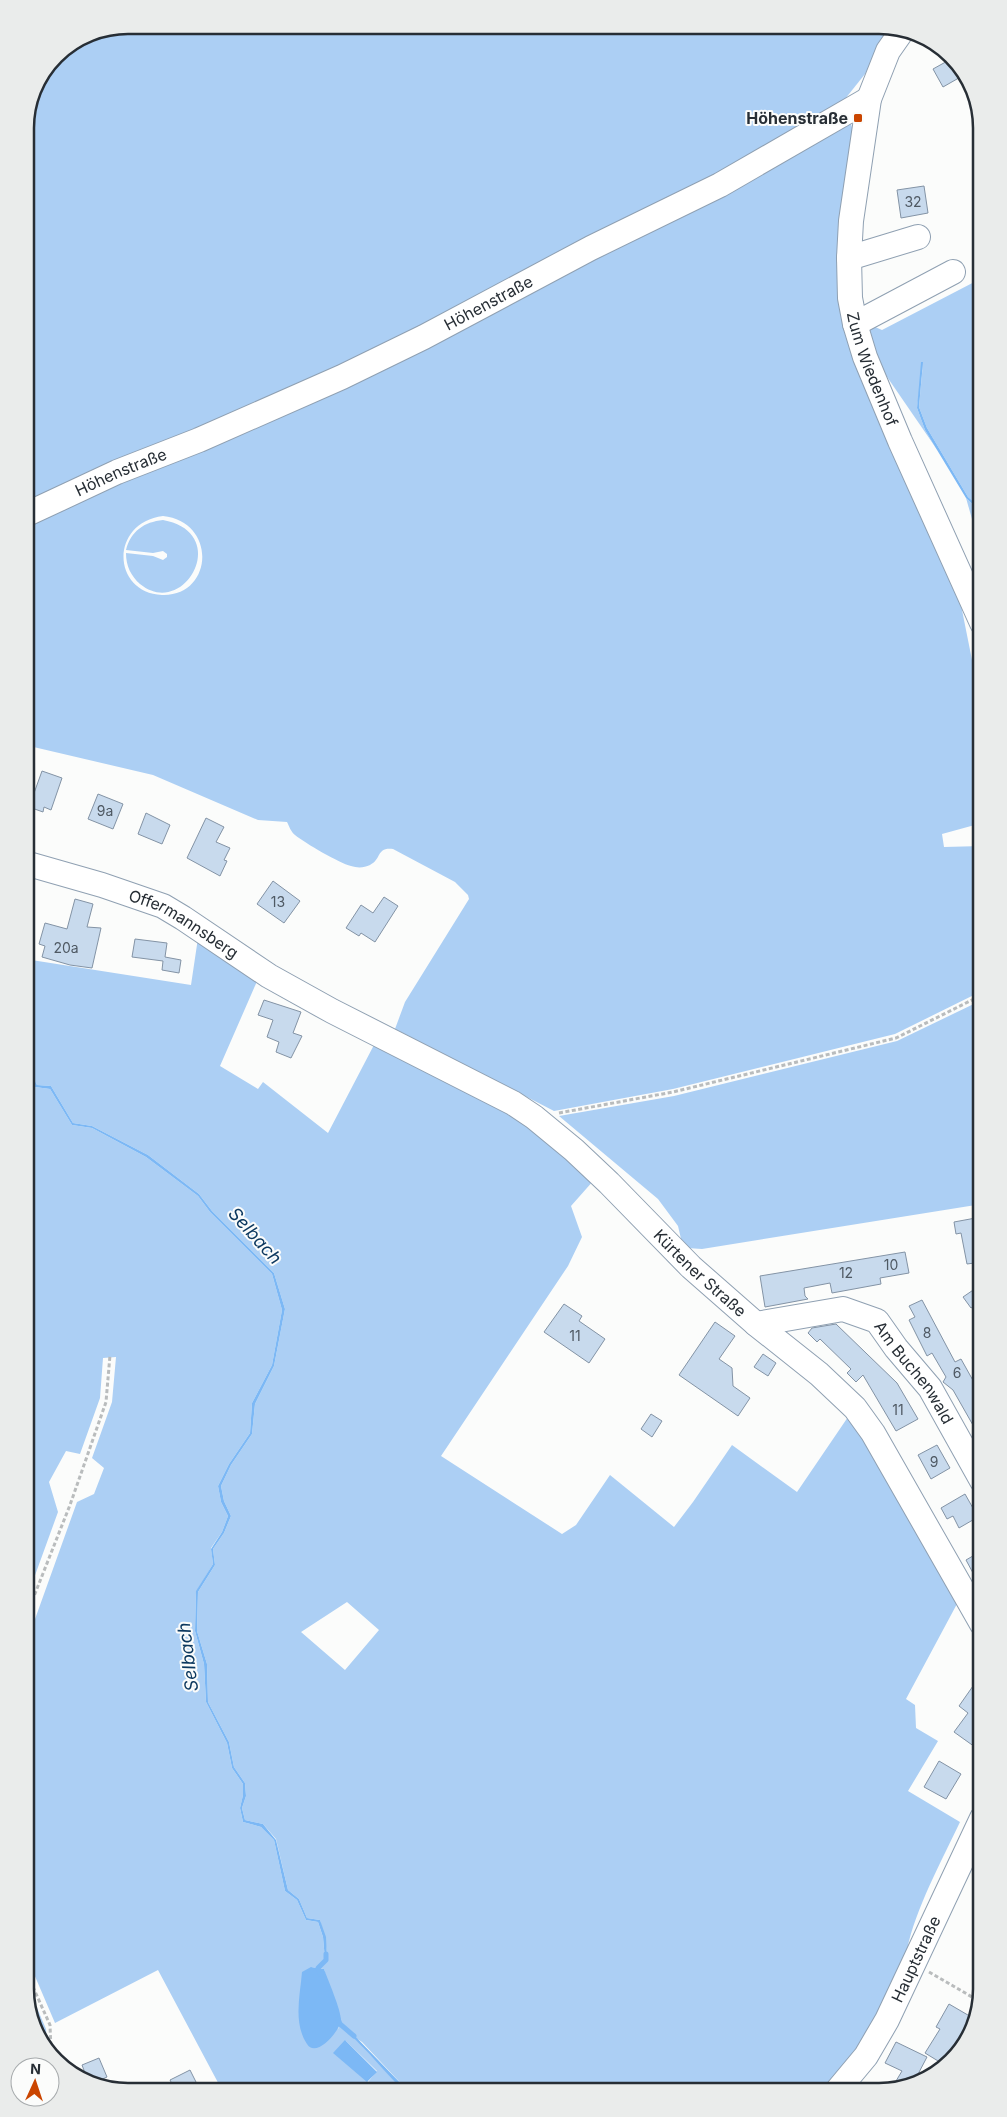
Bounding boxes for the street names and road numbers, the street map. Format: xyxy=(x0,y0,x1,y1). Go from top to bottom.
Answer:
street label: Höhenstraße xyxy=(441,271,536,334)
street label: Zum Wiedenhof xyxy=(843,310,903,429)
street label: Höhenstraße xyxy=(72,444,169,500)
street label: Offermannsberg xyxy=(126,885,242,963)
street label: Kürtener Straße xyxy=(650,1225,750,1321)
street label: Am Buchenwald xyxy=(870,1317,958,1427)
street label: Hauptstraße xyxy=(887,1913,945,2005)

